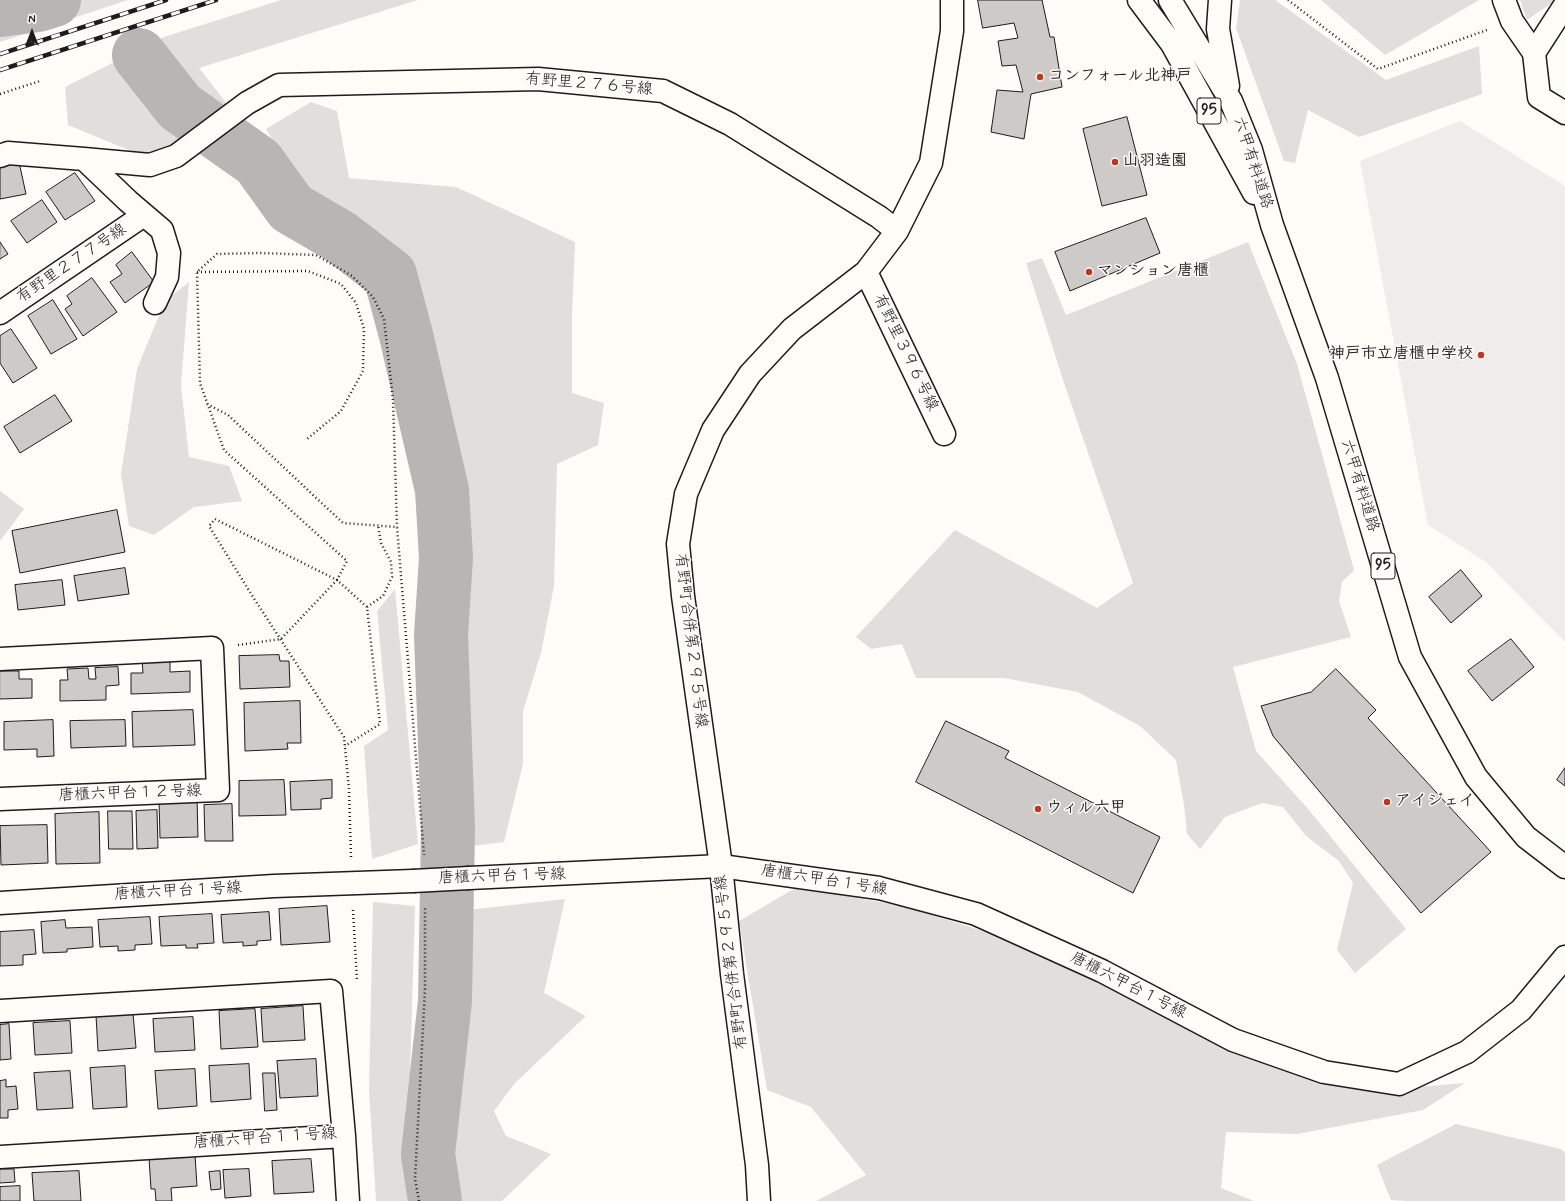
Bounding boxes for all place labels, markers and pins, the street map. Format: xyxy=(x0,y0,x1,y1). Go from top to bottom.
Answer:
place label: コンフォール北神戸 xyxy=(1048,67,1192,87)
marker: コンフォール北神戸 xyxy=(1035,72,1045,82)
place label: 山羽造園 xyxy=(1123,152,1187,172)
marker: 山羽造園 xyxy=(1110,157,1120,167)
place label: マンション唐櫃 xyxy=(1097,262,1209,282)
marker: マンション唐櫃 xyxy=(1084,267,1094,277)
place label: 神戸市立唐櫃中学校 xyxy=(1329,345,1473,365)
marker: 神戸市立唐櫃中学校 xyxy=(1476,350,1486,360)
place label: アイジェイ xyxy=(1395,792,1475,812)
marker: アイジェイ xyxy=(1382,797,1392,807)
place label: ウィル六甲 xyxy=(1046,799,1126,819)
marker: ウィル六甲 xyxy=(1033,804,1043,814)

